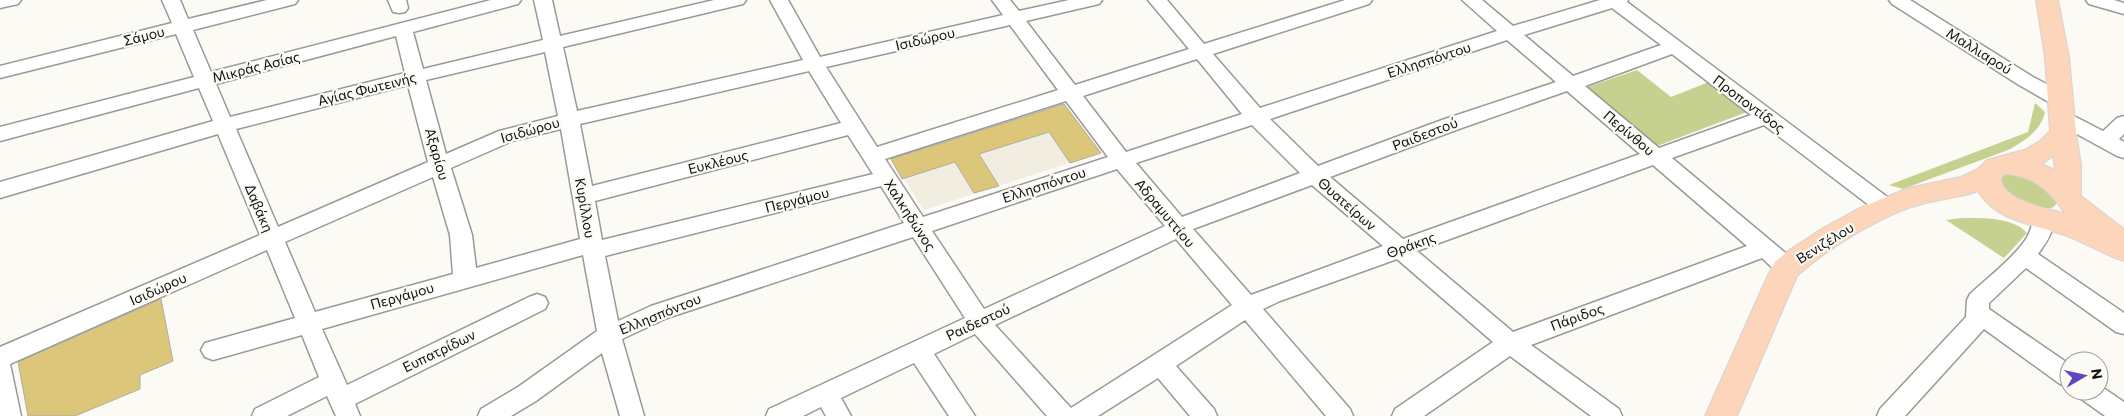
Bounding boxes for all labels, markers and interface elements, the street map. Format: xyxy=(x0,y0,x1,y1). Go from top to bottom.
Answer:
street label: Σάμου xyxy=(122,22,166,49)
street label: Ισιδώρου xyxy=(893,23,956,54)
street label: Μαλλιαρού xyxy=(1943,24,2015,77)
street label: Ελλησπόντου xyxy=(1385,38,1473,81)
street label: Μικράς Ασίας xyxy=(210,47,301,86)
street label: Αγίας Φωτεινής xyxy=(316,68,418,109)
street label: Προποντίδος xyxy=(1710,71,1789,136)
street label: Περίνθου xyxy=(1600,106,1658,159)
street label: Ισιδώρου xyxy=(498,113,561,146)
street label: Ραιδεστού xyxy=(1390,113,1460,154)
street label: Αξαρίου xyxy=(422,126,453,182)
street label: Ευκλέους xyxy=(686,146,750,177)
street label: Ελλησπόντου xyxy=(1000,163,1088,206)
street label: Θυατείρων xyxy=(1315,174,1380,234)
street label: Αδραμυττίου xyxy=(1132,175,1199,251)
street label: Χαλκηδώνος xyxy=(881,176,940,254)
street label: Κυρίλλου xyxy=(572,177,599,239)
street label: Δαβάκη xyxy=(242,181,277,235)
street label: Περγάμου xyxy=(763,183,831,216)
street label: Βενιζέλου xyxy=(1793,218,1857,267)
street label: Θράκης xyxy=(1384,228,1438,261)
street label: Ισιδώρου xyxy=(127,268,189,309)
street label: Περγάμου xyxy=(368,278,436,313)
street label: Ελλησπόντου xyxy=(616,289,703,338)
street label: Ραιδεστού xyxy=(943,299,1013,344)
street label: Πάριδος xyxy=(1548,299,1606,334)
street label: Ευπατρίδων xyxy=(400,326,478,375)
north arrow xyxy=(2059,351,2109,401)
text: N xyxy=(2088,367,2107,380)

